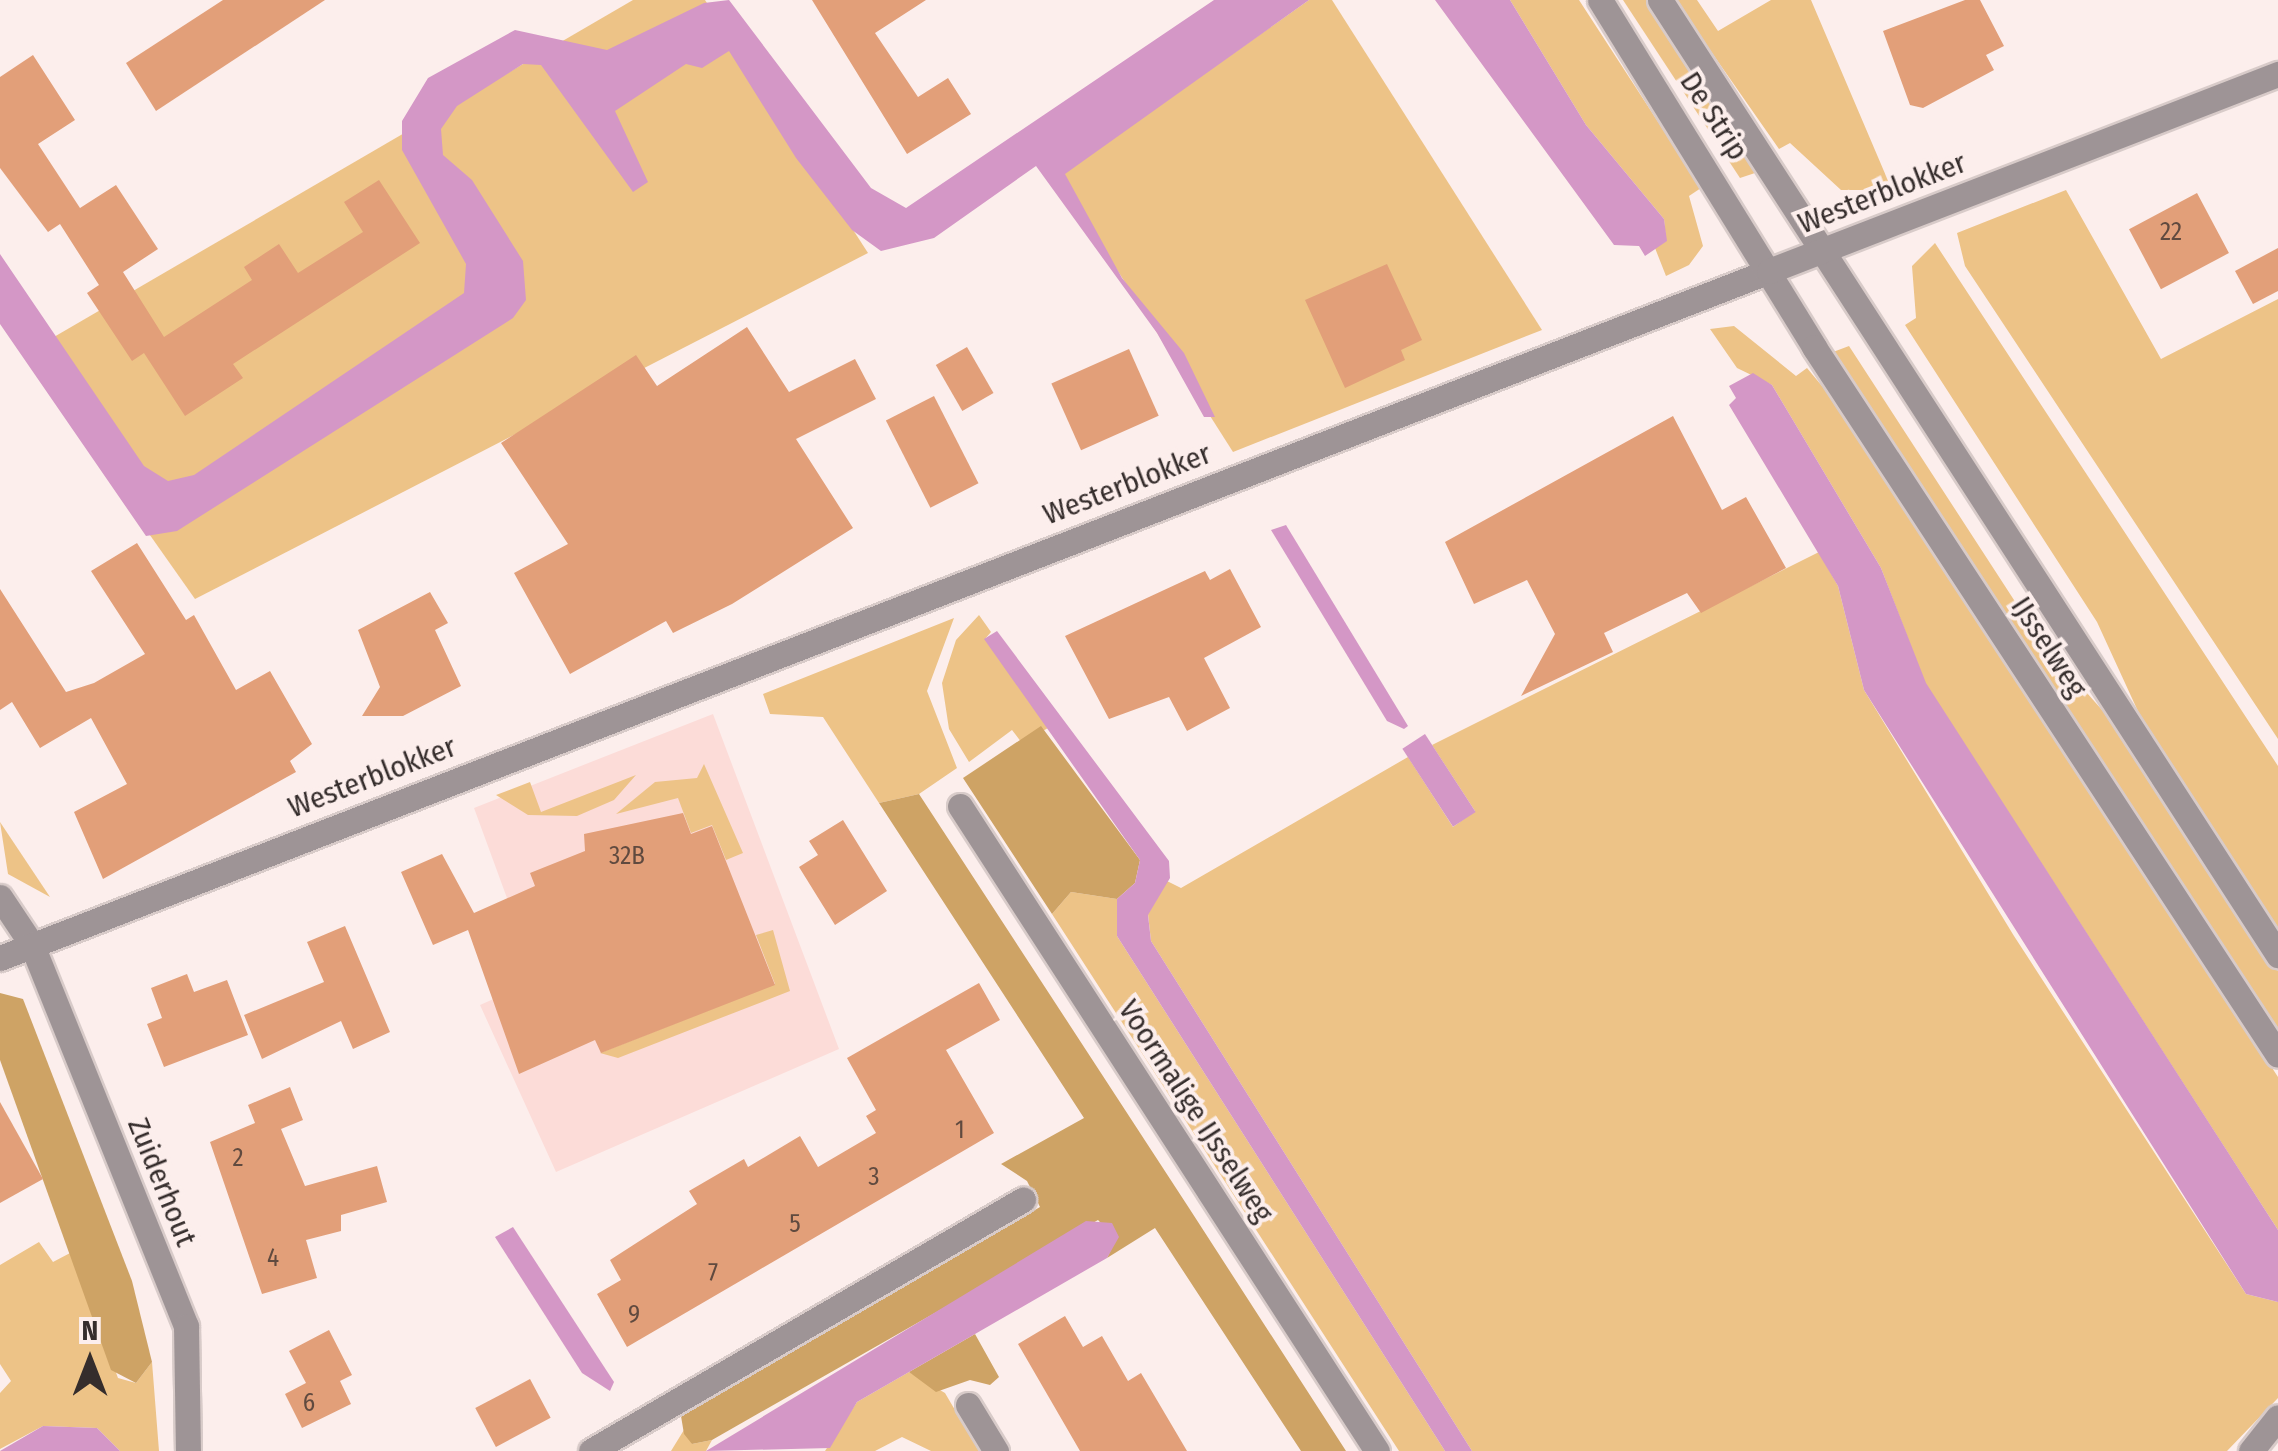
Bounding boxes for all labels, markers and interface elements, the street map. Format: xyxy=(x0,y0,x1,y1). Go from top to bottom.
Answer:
street label: De Strip xyxy=(1672,65,1756,167)
street label: Westerblokker xyxy=(1793,144,1971,242)
house number: 22 xyxy=(2160,217,2182,247)
street label: Westerblokker xyxy=(1038,435,1216,533)
street label: IJsselweg xyxy=(2003,590,2095,704)
street label: Westerblokker xyxy=(283,728,461,826)
house number: 32B xyxy=(609,841,645,871)
street label: Voormalige IJsselweg xyxy=(1111,993,1281,1229)
street label: Zuiderhout xyxy=(120,1113,204,1251)
house number: 1 xyxy=(955,1115,965,1145)
house number: 2 xyxy=(232,1143,244,1173)
house number: 3 xyxy=(868,1162,880,1192)
house number: 5 xyxy=(789,1209,801,1239)
house number: 4 xyxy=(267,1243,279,1273)
house number: 7 xyxy=(708,1258,718,1288)
house number: 9 xyxy=(628,1300,640,1330)
north arrow xyxy=(40,1311,140,1411)
text: N xyxy=(82,1314,98,1347)
house number: 6 xyxy=(303,1388,315,1418)

